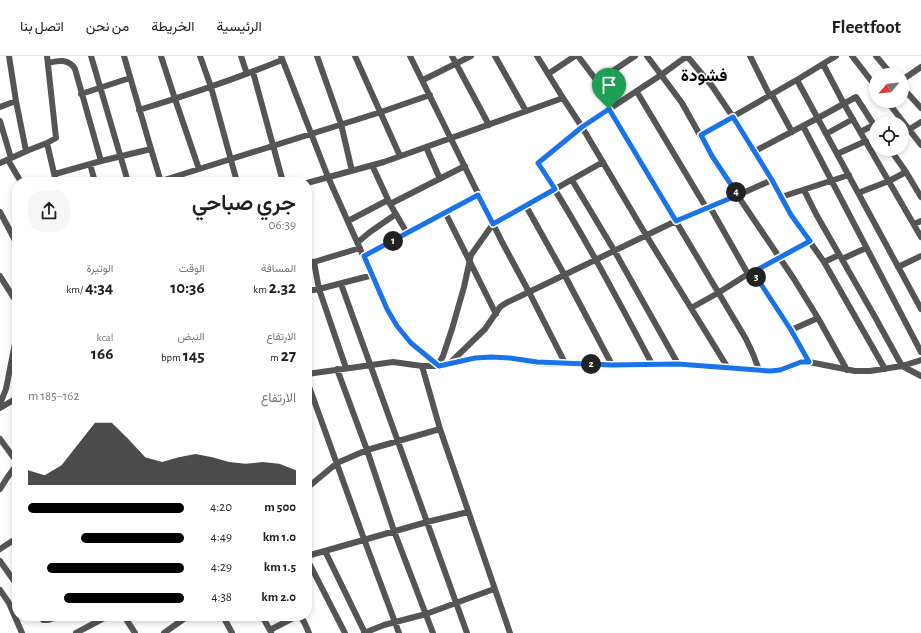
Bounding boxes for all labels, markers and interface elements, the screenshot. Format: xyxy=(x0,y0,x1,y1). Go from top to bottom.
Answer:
text: Fleetfoot xyxy=(832,18,901,37)
text: اتصل بنا xyxy=(20,20,64,34)
text: من نحن xyxy=(86,20,129,34)
text: الخريطة xyxy=(151,20,195,34)
text: الرئيسية xyxy=(217,20,262,34)
district label: فشودة xyxy=(681,67,727,86)
pin xyxy=(592,68,626,109)
north arrow xyxy=(869,68,909,108)
map controls xyxy=(869,68,909,156)
icon: arrive xyxy=(598,74,620,96)
button: locate xyxy=(869,116,909,156)
pin: 4 xyxy=(726,182,746,202)
text: 4 xyxy=(733,186,739,197)
button: share xyxy=(28,190,70,232)
text: جري صباحي xyxy=(192,192,296,214)
text: 06:39 xyxy=(269,219,296,232)
pin: 1 xyxy=(383,231,403,251)
text: 1 xyxy=(391,235,395,246)
text: الوتيرة xyxy=(86,263,113,274)
text: الوقت xyxy=(179,263,205,274)
text: المسافة xyxy=(261,263,296,274)
pin: 3 xyxy=(746,267,766,287)
text: 3 xyxy=(754,271,758,282)
text: 4:34 xyxy=(85,279,113,296)
text: 10:36 xyxy=(170,279,205,296)
text: 2.32 xyxy=(269,279,296,296)
text: /km xyxy=(66,284,85,295)
text: km xyxy=(253,284,269,295)
text: النبض xyxy=(177,331,205,342)
text: الارتفاع xyxy=(266,331,296,342)
text: kcal xyxy=(97,332,113,343)
text: 166 xyxy=(91,345,113,362)
text: 145 xyxy=(183,347,205,364)
text: 27 xyxy=(281,347,296,364)
text: bpm xyxy=(161,352,183,363)
text: m xyxy=(270,352,281,363)
pin: 2 xyxy=(581,354,601,374)
text: 2 xyxy=(588,358,594,369)
text: 162–185 m xyxy=(28,390,79,403)
text: الارتفاع xyxy=(261,392,296,405)
text: 4:20 xyxy=(210,501,232,514)
text: 500 m xyxy=(264,501,296,514)
text: 4:49 xyxy=(210,531,232,544)
text: 1.0 km xyxy=(263,531,296,544)
text: 4:29 xyxy=(211,561,232,574)
text: 1.5 km xyxy=(264,561,296,574)
text: 4:38 xyxy=(211,591,232,604)
text: 2.0 km xyxy=(261,591,296,604)

